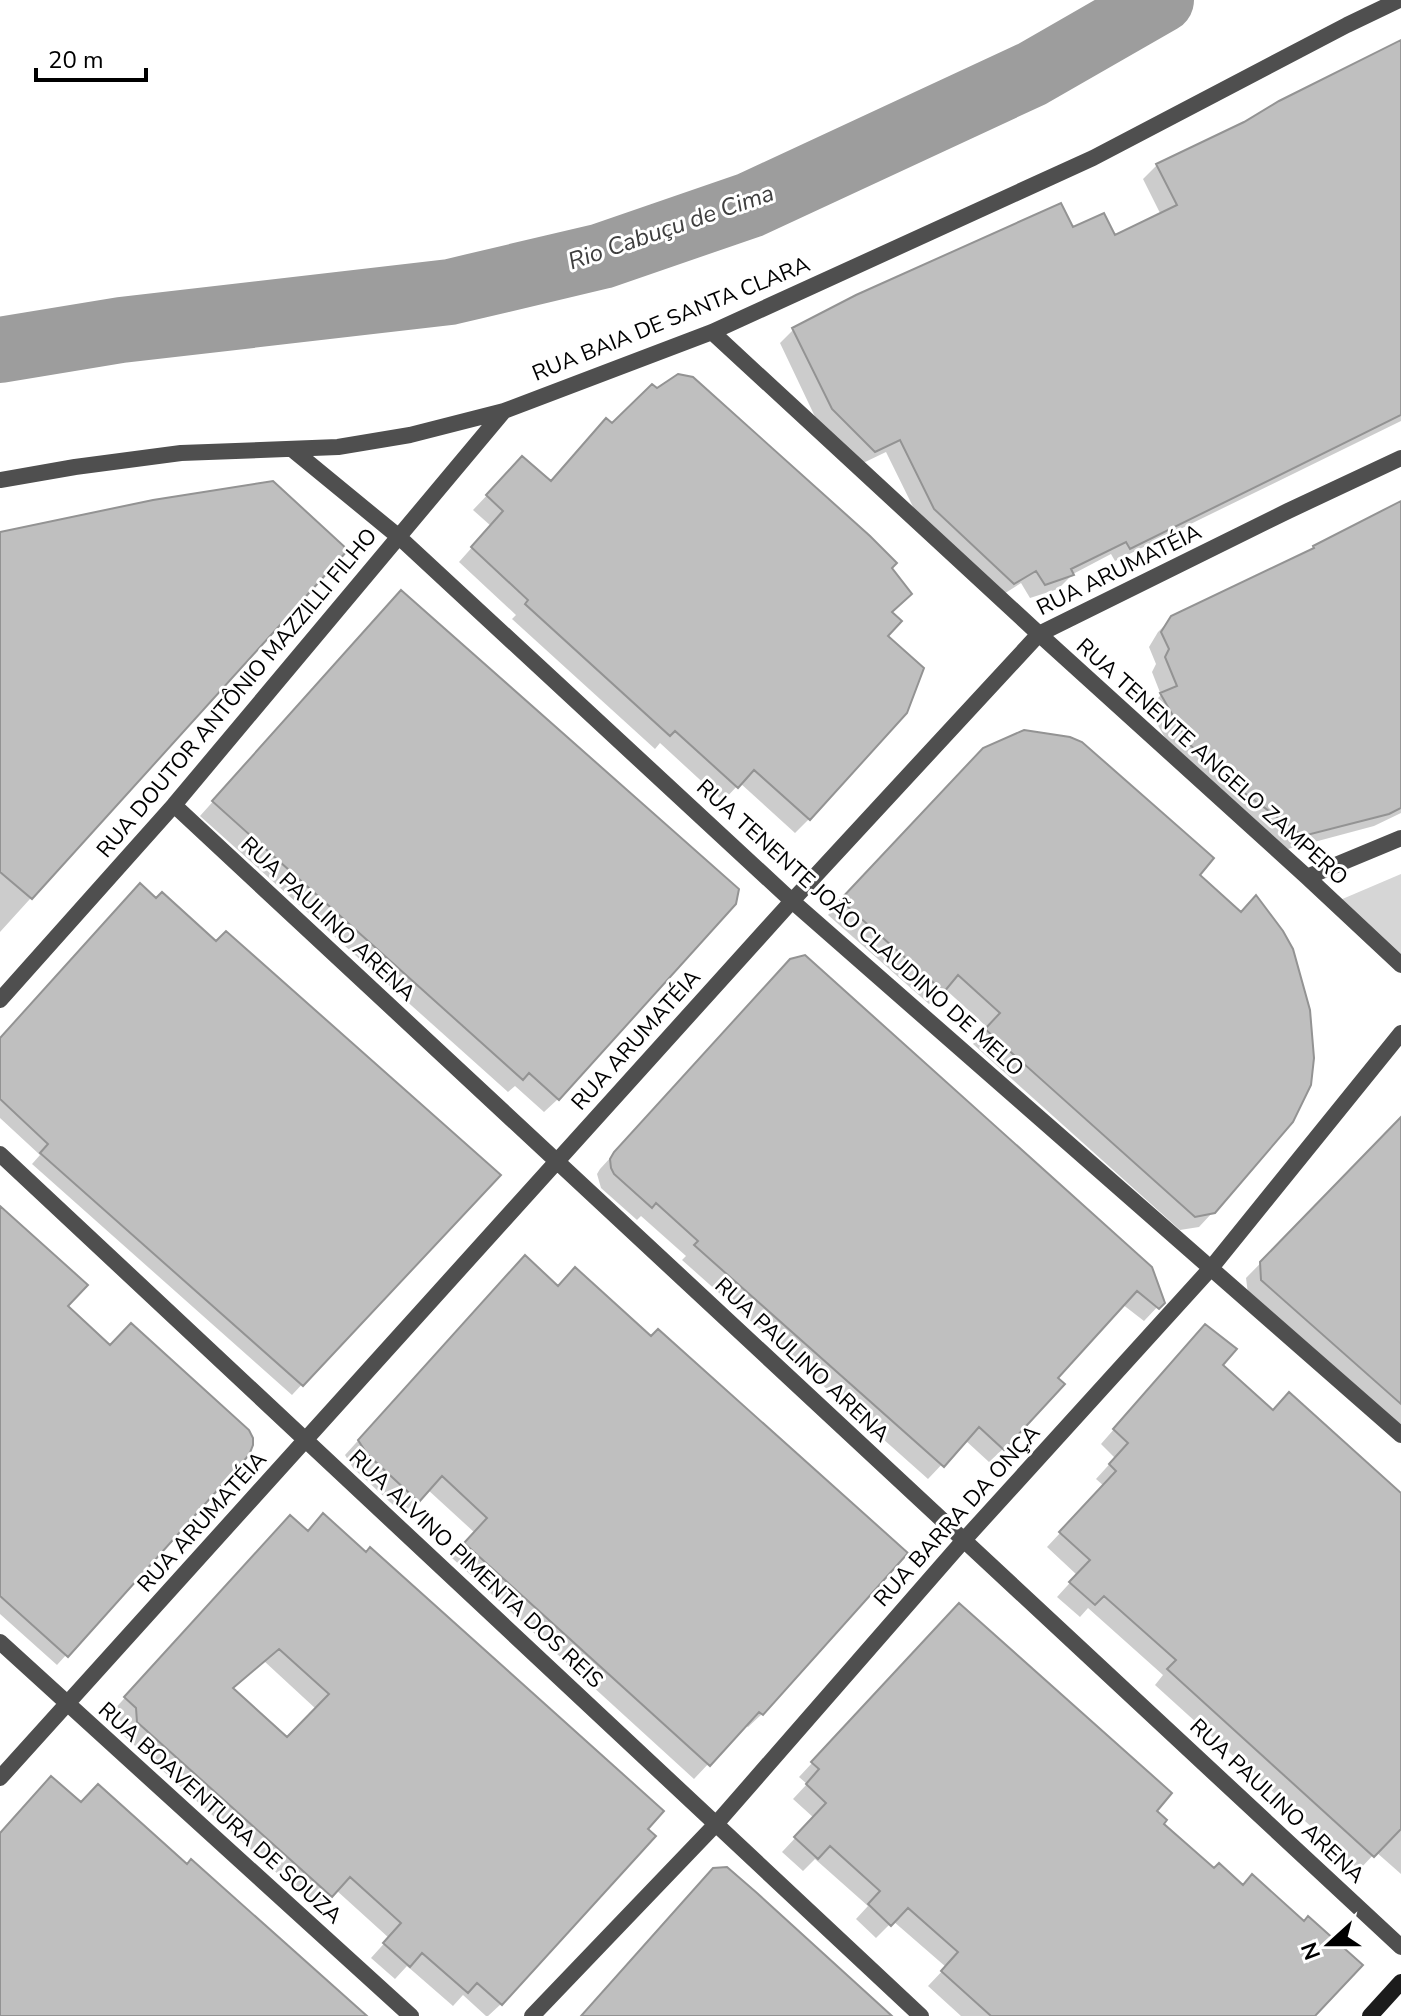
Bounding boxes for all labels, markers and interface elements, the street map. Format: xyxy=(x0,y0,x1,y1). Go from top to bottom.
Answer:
scale bar xyxy=(36,32,146,82)
text: 20 m xyxy=(48,44,104,76)
water label: Rio Cabuçu de Cima xyxy=(564,177,778,277)
street label: RUA BAIA DE SANTA CLARA xyxy=(528,249,814,389)
street label: RUA ARUMATÉIA xyxy=(1032,517,1206,623)
street label: RUA DOUTOR ANTÔNIO MAZZILLI FILHO xyxy=(90,522,384,864)
street label: RUA TENENTE ANGELO ZAMPERO xyxy=(1070,632,1354,892)
street label: RUA TENENTE JOÃO CLAUDINO DE MELO xyxy=(690,773,1030,1083)
street label: RUA PAULINO ARENA xyxy=(234,830,422,1008)
street label: RUA ARUMATÉIA xyxy=(565,963,707,1117)
street label: RUA PAULINO ARENA xyxy=(708,1271,896,1449)
street label: RUA BARRA DA ONÇA xyxy=(867,1419,1047,1613)
street label: RUA ALVINO PIMENTA DOS REIS xyxy=(342,1443,610,1695)
street label: RUA ARUMATÉIA xyxy=(131,1445,273,1599)
street label: RUA BOAVENTURA DE SOUZA xyxy=(92,1695,348,1931)
street label: RUA PAULINO ARENA xyxy=(1183,1712,1371,1890)
north arrow xyxy=(1289,1904,1369,1984)
text: N xyxy=(1294,1938,1328,1964)

